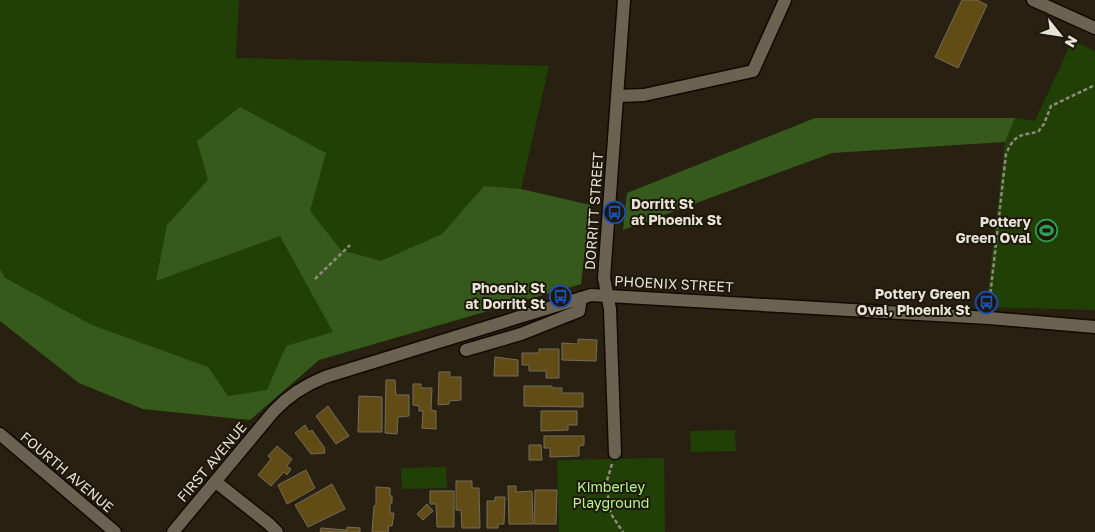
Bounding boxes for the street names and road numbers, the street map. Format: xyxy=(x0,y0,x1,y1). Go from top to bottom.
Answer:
street label: DORRITT STREET xyxy=(581,151,606,270)
street label: PHOENIX STREET xyxy=(614,272,734,295)
street label: FIRST AVENUE xyxy=(173,418,250,505)
street label: FOURTH AVENUE xyxy=(17,428,117,516)

